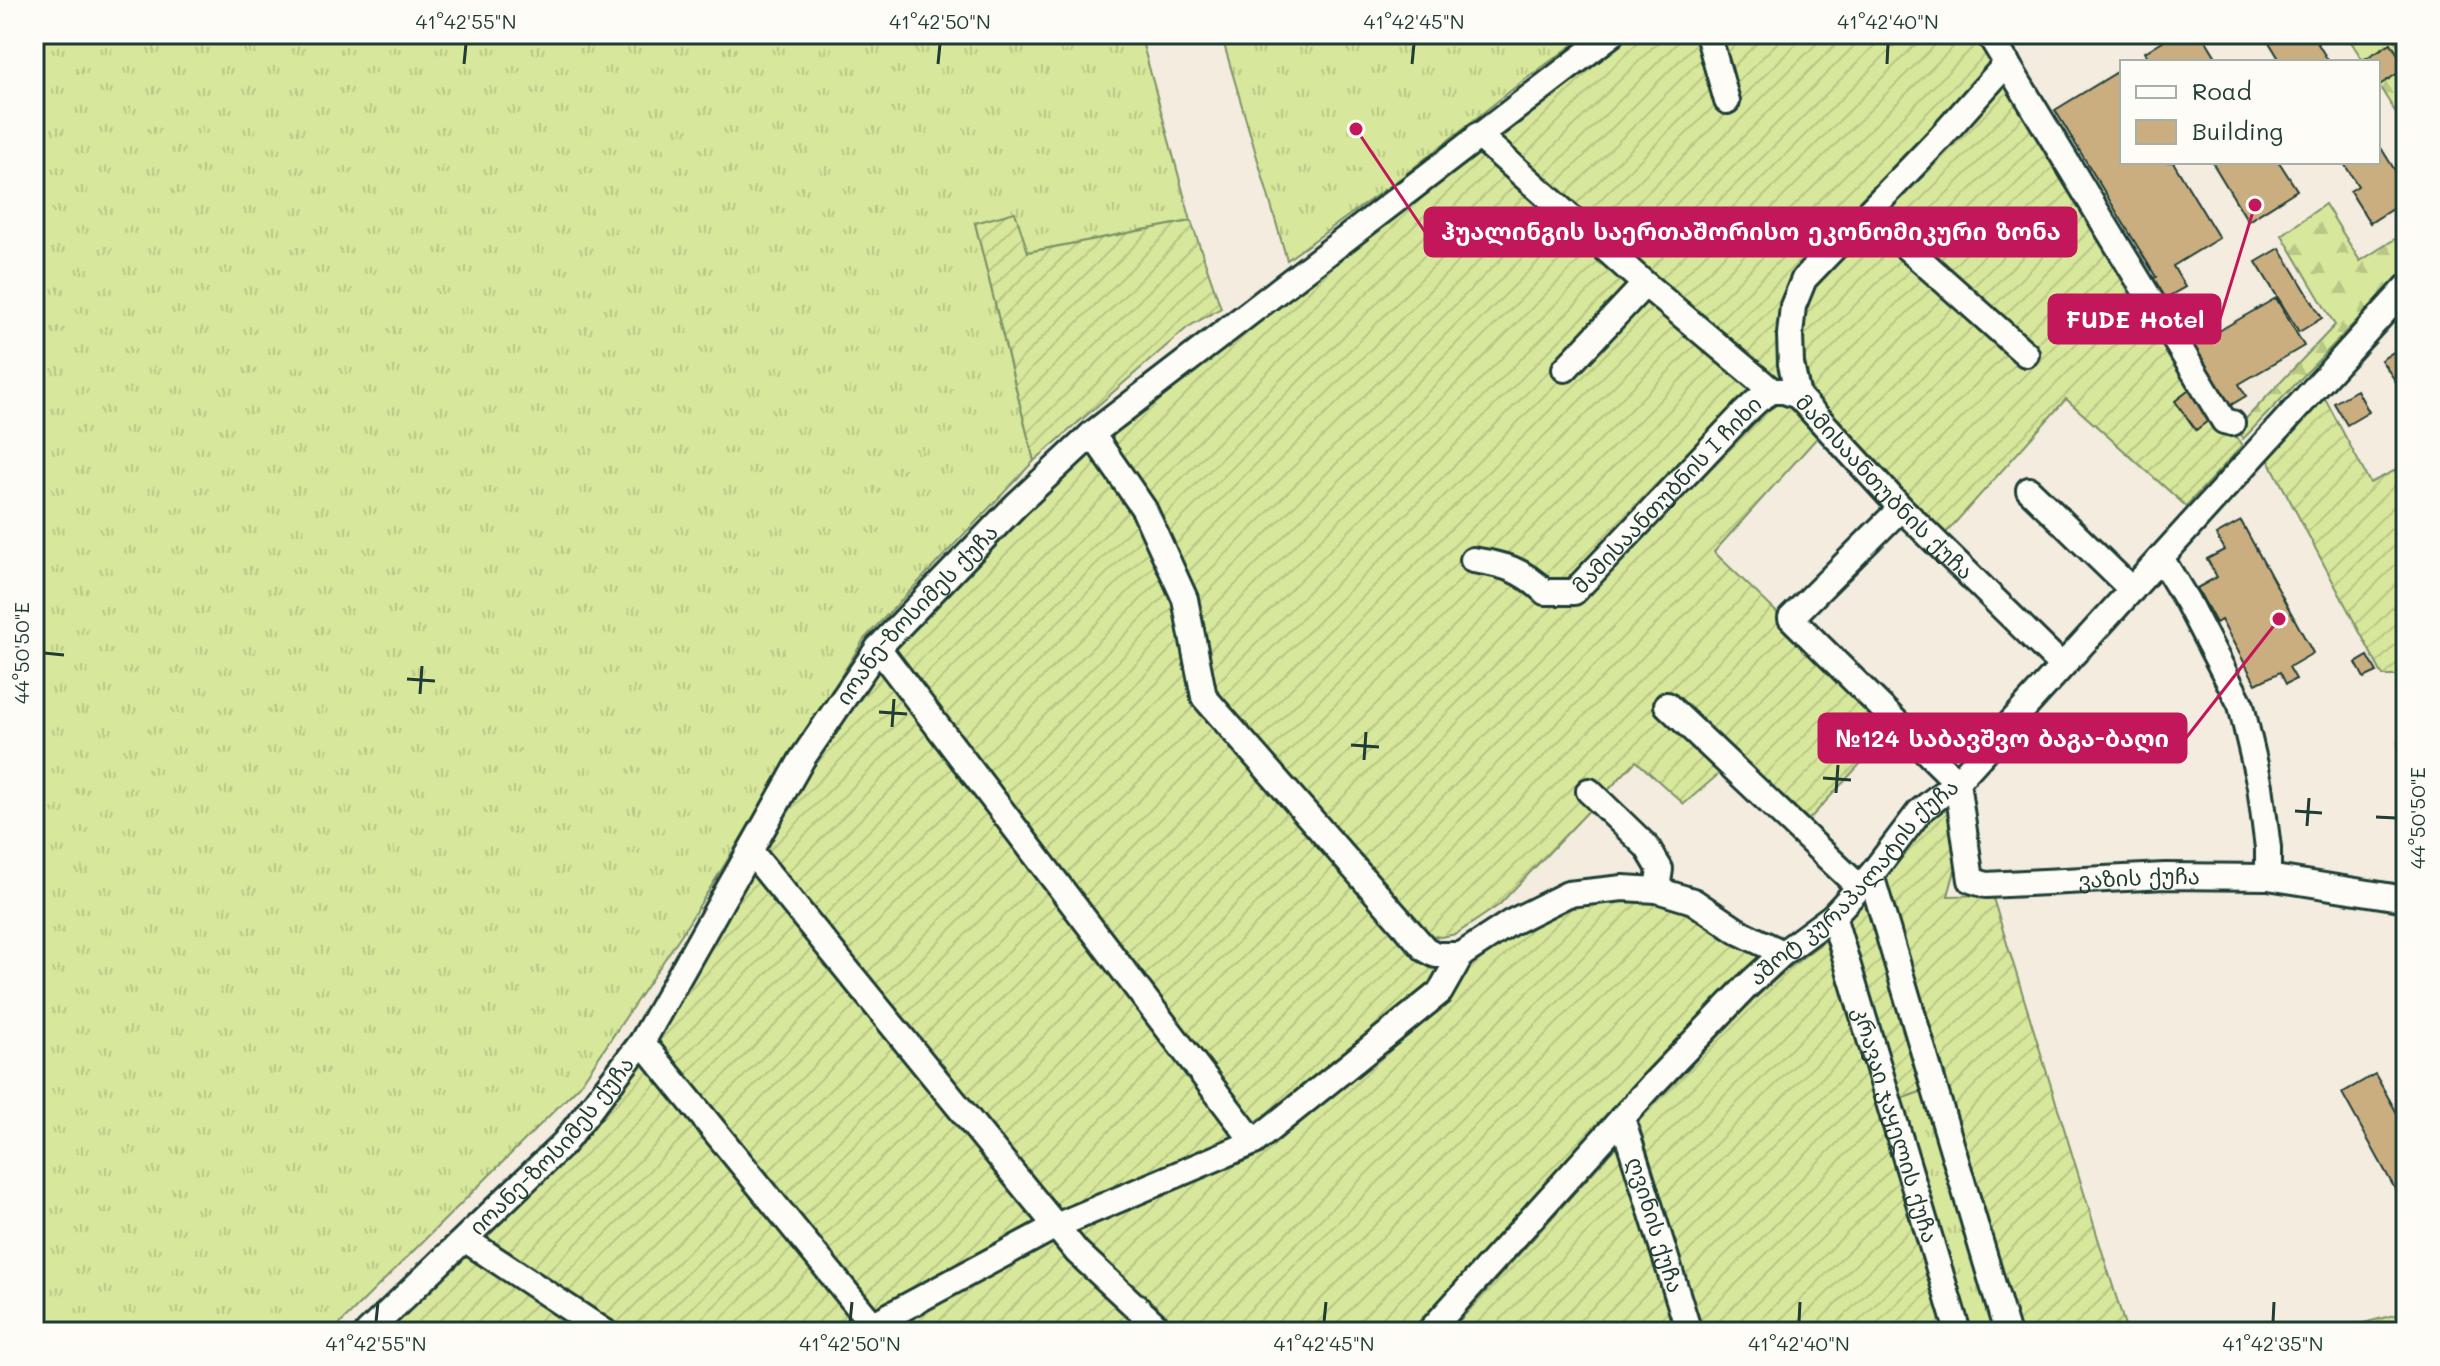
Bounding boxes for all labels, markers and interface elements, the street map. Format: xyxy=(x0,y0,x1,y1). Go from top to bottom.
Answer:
text: 41°42'55"N xyxy=(416,8,516,34)
text: 41°42'50"N xyxy=(889,8,991,34)
text: 41°42'45"N xyxy=(1364,8,1464,34)
text: 41°42'40"N xyxy=(1837,8,1939,34)
legend xyxy=(2120,60,2380,164)
text: Road xyxy=(2192,75,2252,106)
text: Building xyxy=(2192,115,2283,146)
callout: ჰუალინგის საერთაშორისო ეკონომიკური ზონა xyxy=(1425,208,2076,256)
text: ჰუალინგის საერთაშორისო ეკონომიკური ზონა xyxy=(1441,215,2061,246)
callout: FUDE Hotel xyxy=(2049,295,2220,343)
text: FUDE Hotel xyxy=(2066,303,2204,334)
street label: მამისაანთუბნის ქუჩა xyxy=(1789,388,1980,585)
street label: მამისაანთუბნის I ჩიხი xyxy=(1565,389,1767,599)
street label: იოანე-ზოსიმეს ქუჩა xyxy=(828,518,1004,710)
text: 44°50'50"E xyxy=(8,602,34,704)
callout: №124 საბავშვო ბაგა-ბაღი xyxy=(1819,714,2186,762)
text: №124 საბავშვო ბაგა-ბაღი xyxy=(1835,722,2169,753)
text: 44°50'50"E xyxy=(2404,767,2430,869)
street label: აშოტ კურაპალატის ქუჩა xyxy=(1743,772,1964,991)
street label: ვაზის ქუჩა xyxy=(2077,861,2200,894)
street label: კრავაი ჯაყელის ქუჩა xyxy=(1847,1003,1945,1246)
street label: იოანე-ზოსიმეს ქუჩა xyxy=(463,1050,640,1241)
street label: ღვინის ქუჩა xyxy=(1621,1153,1691,1296)
text: 41°42'55"N xyxy=(326,1330,426,1356)
text: 41°42'50"N xyxy=(799,1330,901,1356)
text: 41°42'45"N xyxy=(1274,1330,1374,1356)
text: 41°42'40"N xyxy=(1748,1330,1850,1356)
text: 41°42'35"N xyxy=(2223,1330,2323,1356)

